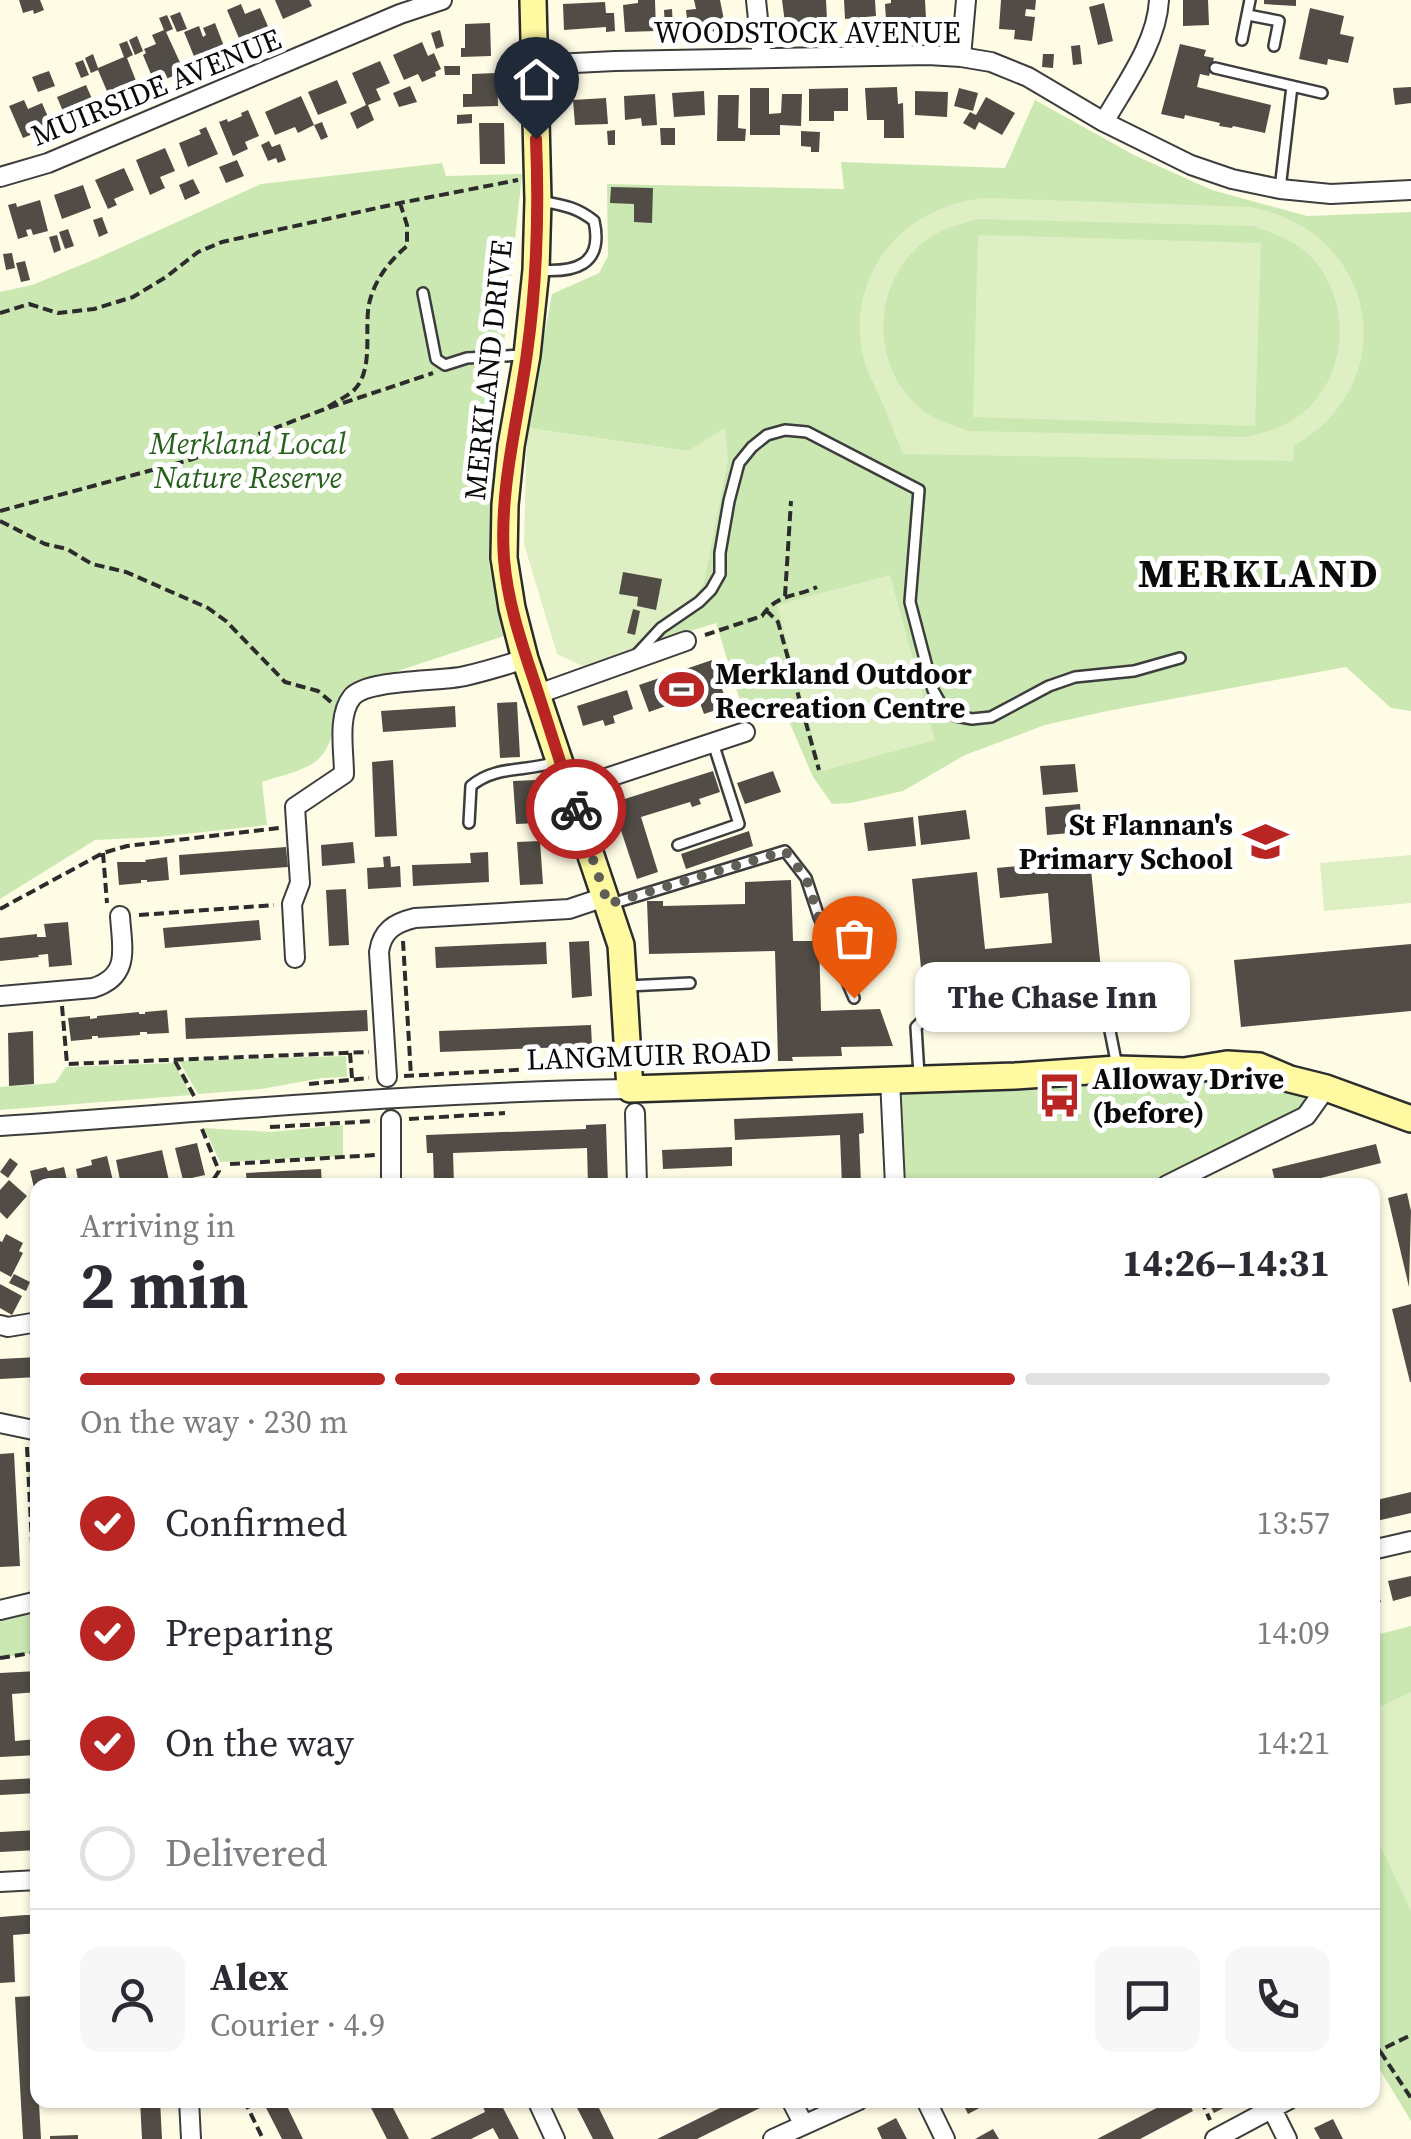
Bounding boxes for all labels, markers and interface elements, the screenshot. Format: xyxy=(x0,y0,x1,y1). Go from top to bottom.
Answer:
street label: WOODSTOCK AVENUE xyxy=(654,12,961,53)
street label: MUIRSIDE AVENUE xyxy=(25,18,287,156)
pin xyxy=(494,37,579,140)
icon: home xyxy=(509,52,564,107)
street label: MERKLAND DRIVE xyxy=(454,238,522,502)
park label: Merkland Local Nature Reserve xyxy=(149,423,347,498)
district label: MERKLAND xyxy=(1138,546,1380,600)
place label: Merkland Outdoor Recreation Centre xyxy=(715,653,972,728)
sports icon: Merkland Outdoor Recreation Centre xyxy=(658,666,706,714)
courier xyxy=(526,759,626,859)
icon: bike xyxy=(549,782,604,837)
place label: St Flannan's Primary School xyxy=(1018,804,1233,879)
school or university icon: St Flannan's Primary School xyxy=(1242,817,1290,865)
pin xyxy=(812,896,897,999)
icon: bag xyxy=(827,911,882,966)
callout: The Chase Inn xyxy=(914,963,1189,1033)
text: The Chase Inn xyxy=(948,975,1157,1019)
street label: LANGMUIR ROAD xyxy=(526,1030,772,1080)
place label: Alloway Drive (before) xyxy=(1092,1058,1284,1133)
bus stop icon: Alloway Drive (before) xyxy=(1035,1071,1083,1119)
text: Arriving in xyxy=(80,1204,235,1248)
text: 14:26–14:31 xyxy=(1122,1237,1330,1289)
text: 2 min xyxy=(80,1241,249,1330)
text: On the way · 230 m xyxy=(80,1400,348,1444)
icon: check xyxy=(80,1496,135,1551)
text: Confirmed xyxy=(165,1497,347,1549)
text: 13:57 xyxy=(1256,1501,1330,1545)
icon: check xyxy=(80,1606,135,1661)
text: Preparing xyxy=(165,1607,333,1659)
text: 14:09 xyxy=(1256,1611,1330,1655)
icon: check xyxy=(80,1716,135,1771)
text: On the way xyxy=(165,1717,354,1769)
text: 14:21 xyxy=(1256,1721,1330,1765)
text: Delivered xyxy=(165,1827,328,1879)
button: person xyxy=(80,1947,185,2052)
button: chat xyxy=(1095,1947,1200,2052)
button: phone xyxy=(1225,1947,1330,2052)
text: Alex xyxy=(210,1951,288,2003)
text: Courier · 4.9 xyxy=(210,2003,385,2047)

